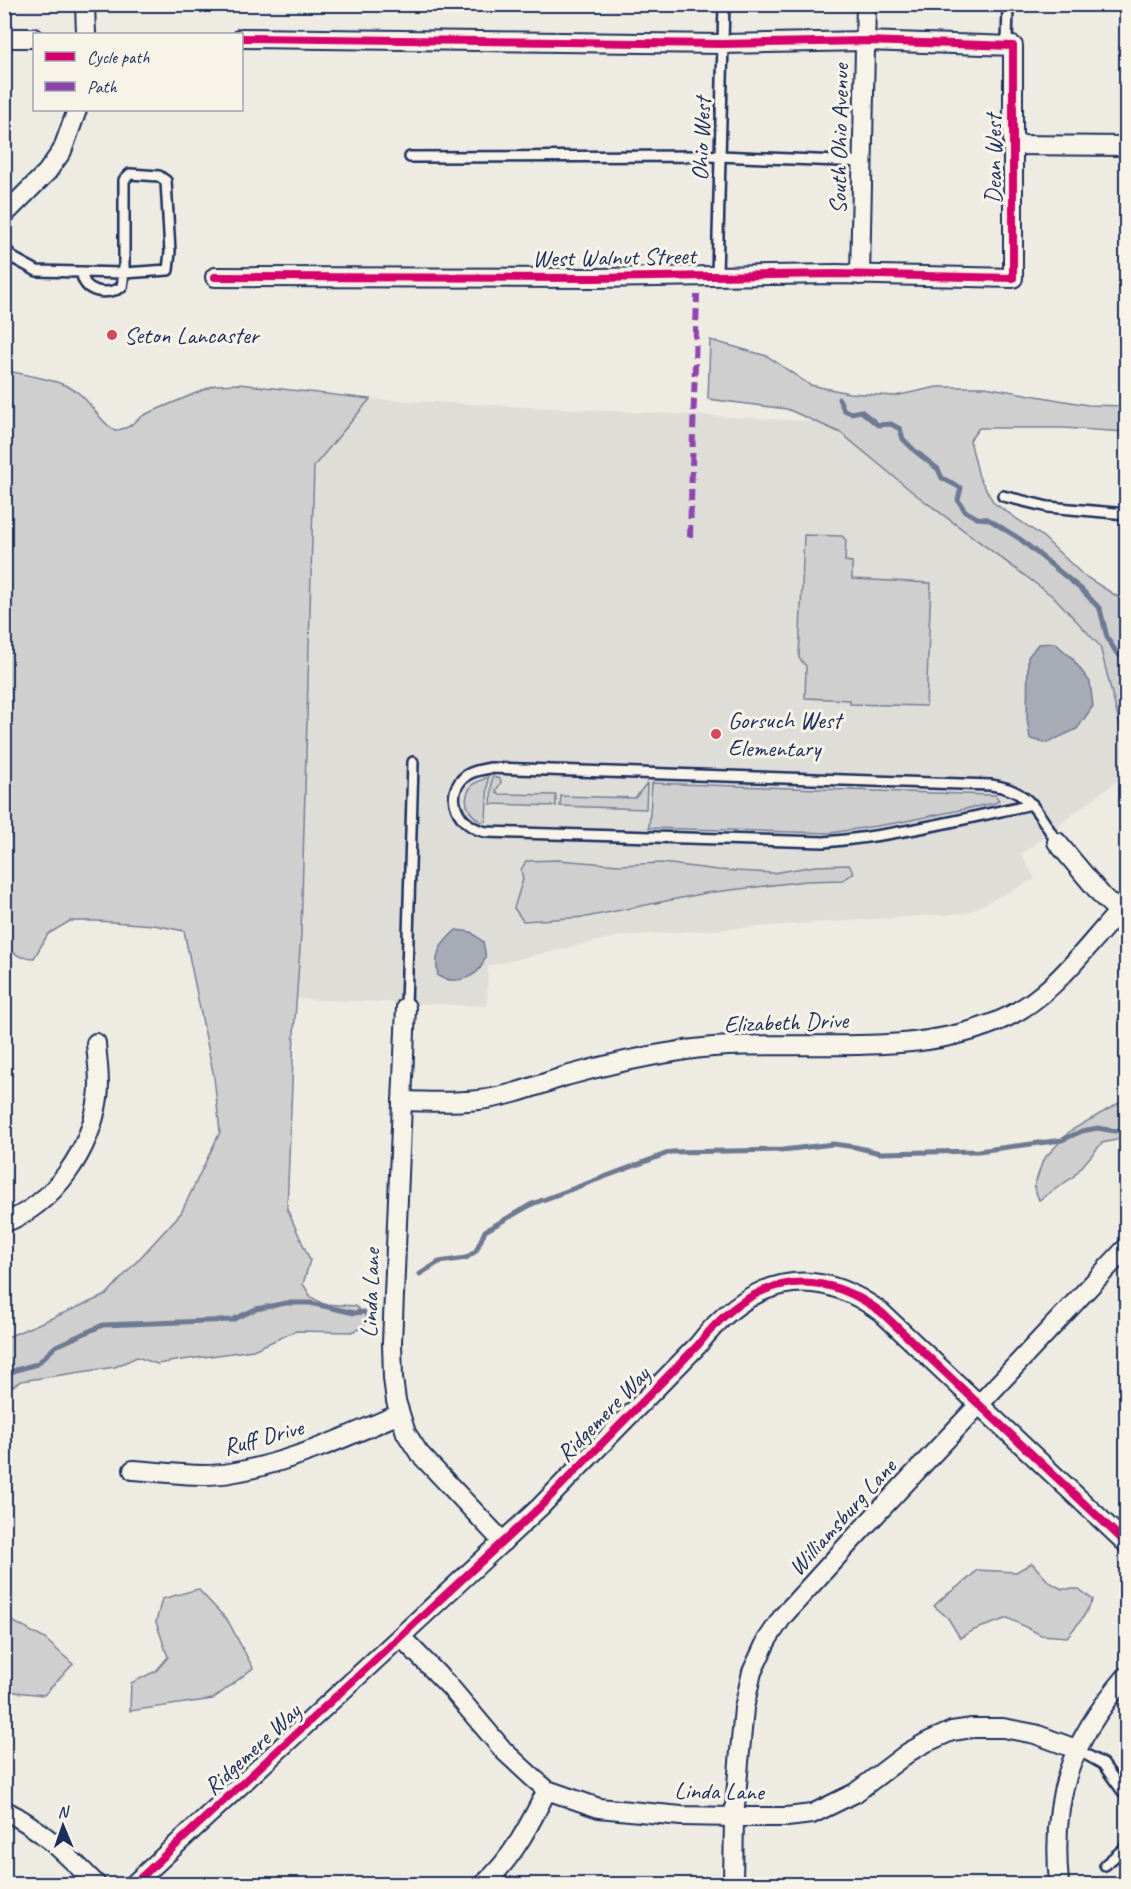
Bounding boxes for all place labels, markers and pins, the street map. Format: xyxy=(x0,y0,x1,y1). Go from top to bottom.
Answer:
place label: Seton Lancaster xyxy=(124,320,261,350)
marker: Seton Lancaster xyxy=(105,328,119,342)
place label: Gorsuch West Elementary xyxy=(728,705,844,763)
marker: Gorsuch West Elementary xyxy=(709,727,723,741)

